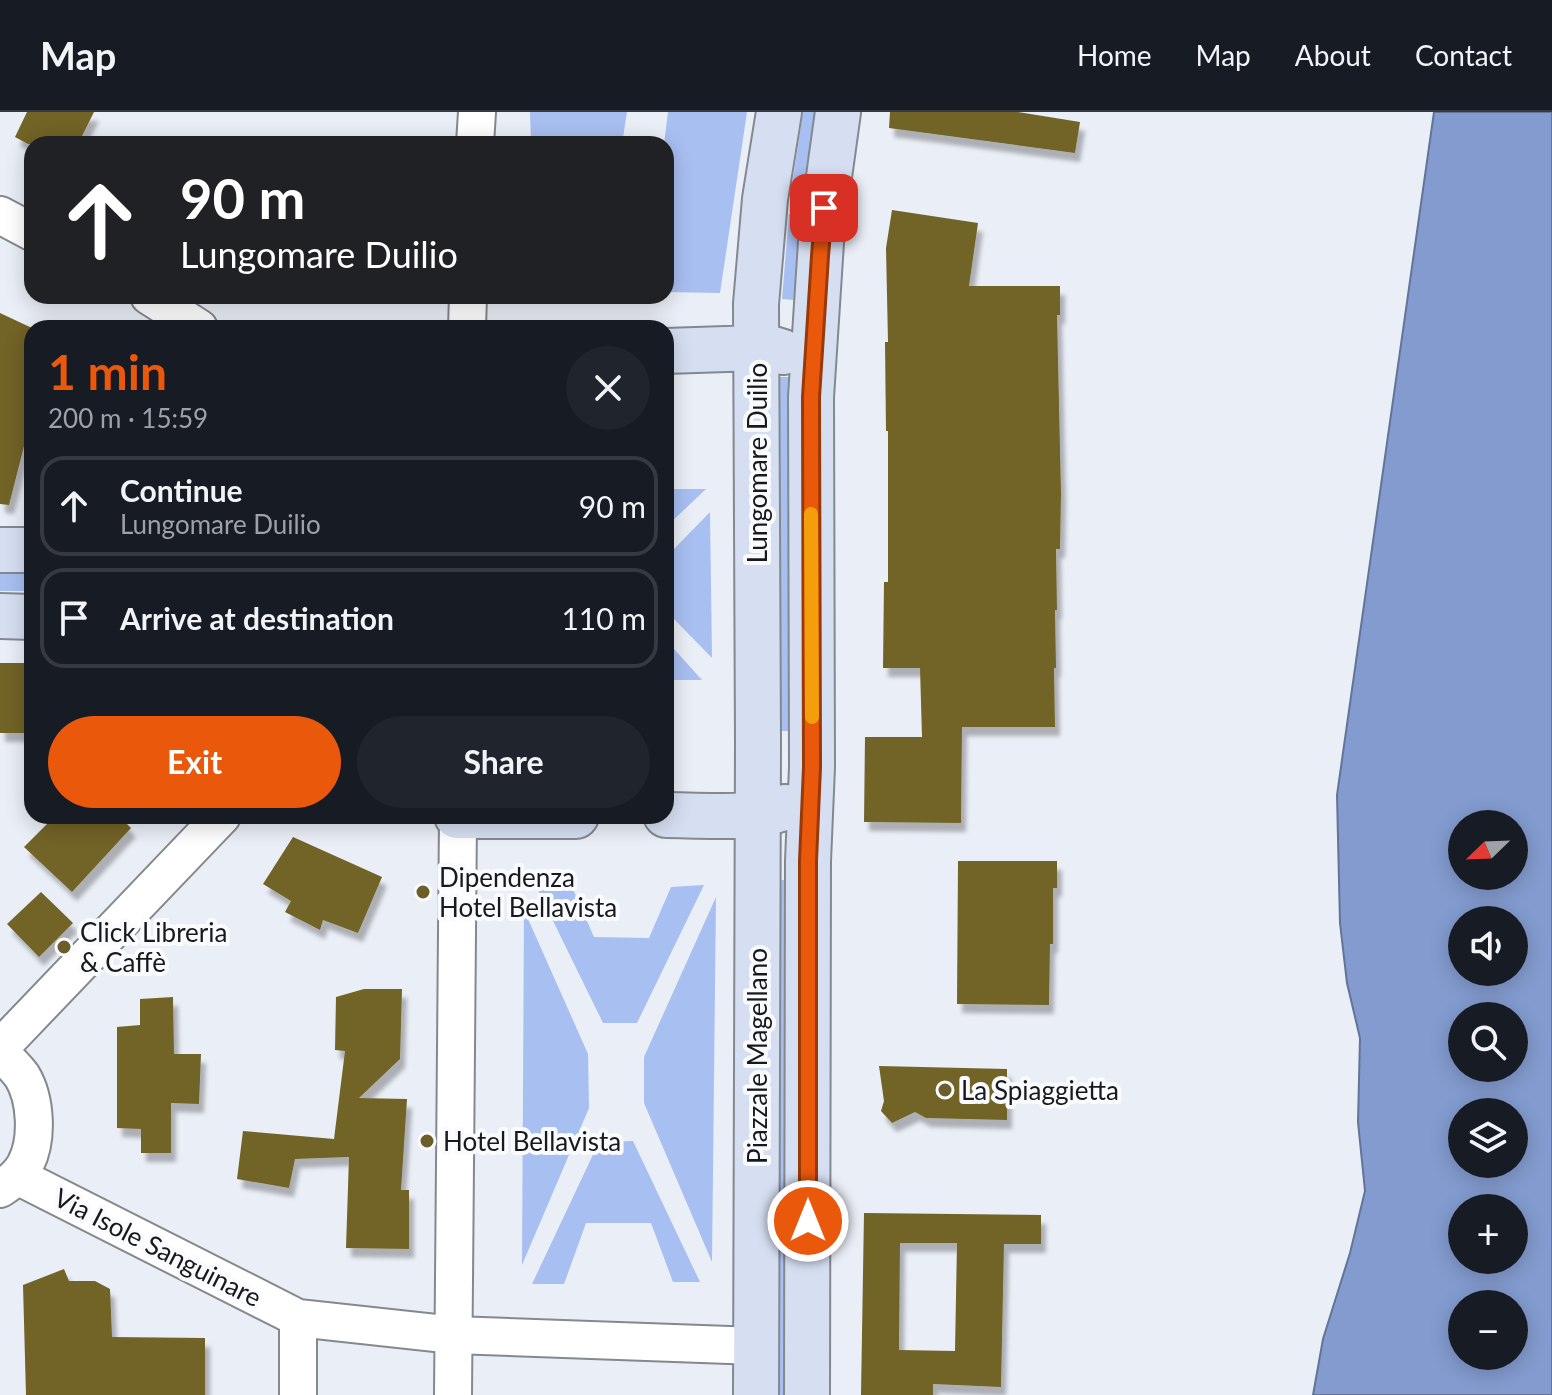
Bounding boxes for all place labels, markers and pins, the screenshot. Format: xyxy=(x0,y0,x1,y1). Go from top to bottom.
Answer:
pin xyxy=(790,174,858,242)
place label: Dipendenza Hotel Bellavista xyxy=(439,861,617,923)
marker: Dipendenza Hotel Bellavista xyxy=(414,883,432,901)
place label: Click Libreria & Caffè xyxy=(80,916,227,978)
marker: Click Libreria & Caffè xyxy=(55,938,73,956)
place label: La Spiaggietta xyxy=(961,1074,1119,1106)
marker: La Spiaggietta xyxy=(936,1081,954,1099)
place label: Hotel Bellavista xyxy=(443,1125,621,1157)
marker: Hotel Bellavista xyxy=(418,1132,436,1150)

